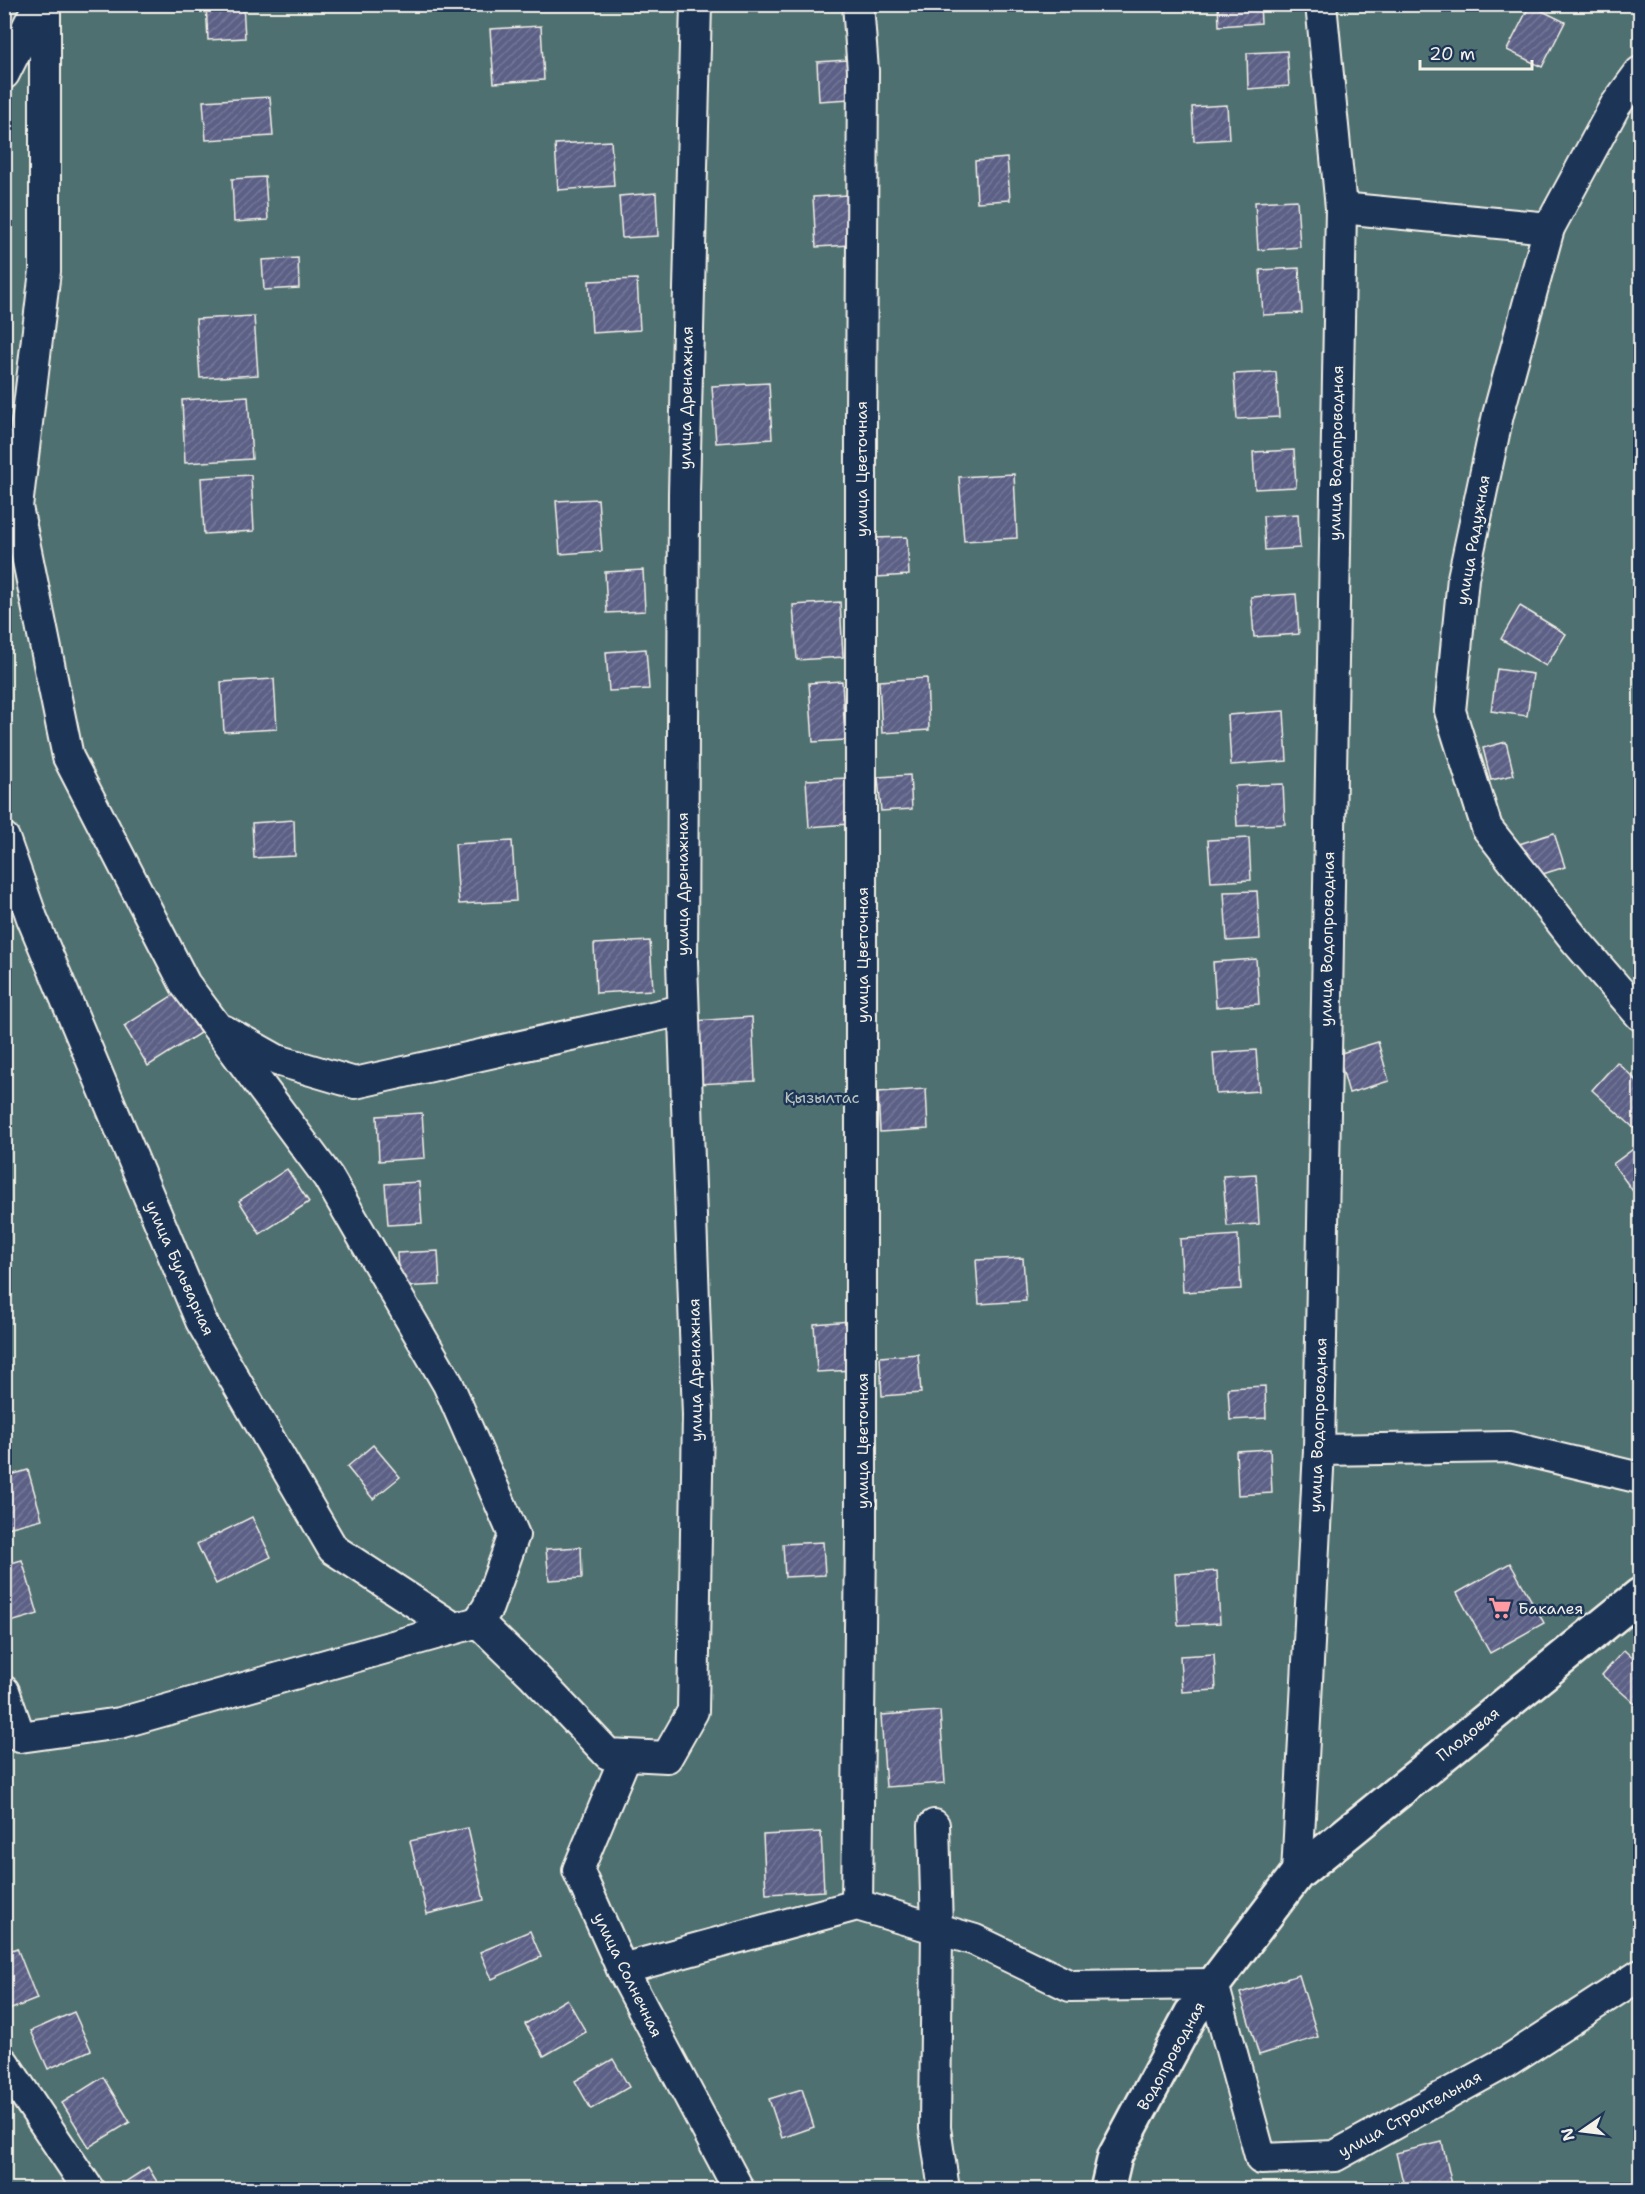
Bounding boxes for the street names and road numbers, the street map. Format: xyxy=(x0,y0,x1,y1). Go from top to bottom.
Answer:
street label: улица Дренажная xyxy=(674,326,698,470)
street label: улица Водопроводная xyxy=(1324,365,1348,541)
street label: улица Цветочная xyxy=(851,401,872,537)
street label: улица Радужная xyxy=(1451,473,1495,607)
street label: улица Дренажная xyxy=(672,812,693,956)
street label: улица Водопроводная xyxy=(1315,851,1339,1027)
street label: улица Цветочная xyxy=(852,887,873,1023)
street label: улица Бульварная xyxy=(141,1197,219,1339)
street label: улица Дренажная xyxy=(683,1298,707,1442)
street label: улица Водопроводная xyxy=(1304,1337,1332,1513)
street label: улица Цветочная xyxy=(852,1373,873,1509)
street label: Плодовая xyxy=(1432,1702,1504,1766)
street label: улица Солнечная xyxy=(589,1909,667,2041)
street label: Водопроводная xyxy=(1132,1998,1210,2114)
street label: улица Строительная xyxy=(1335,2066,1485,2162)

